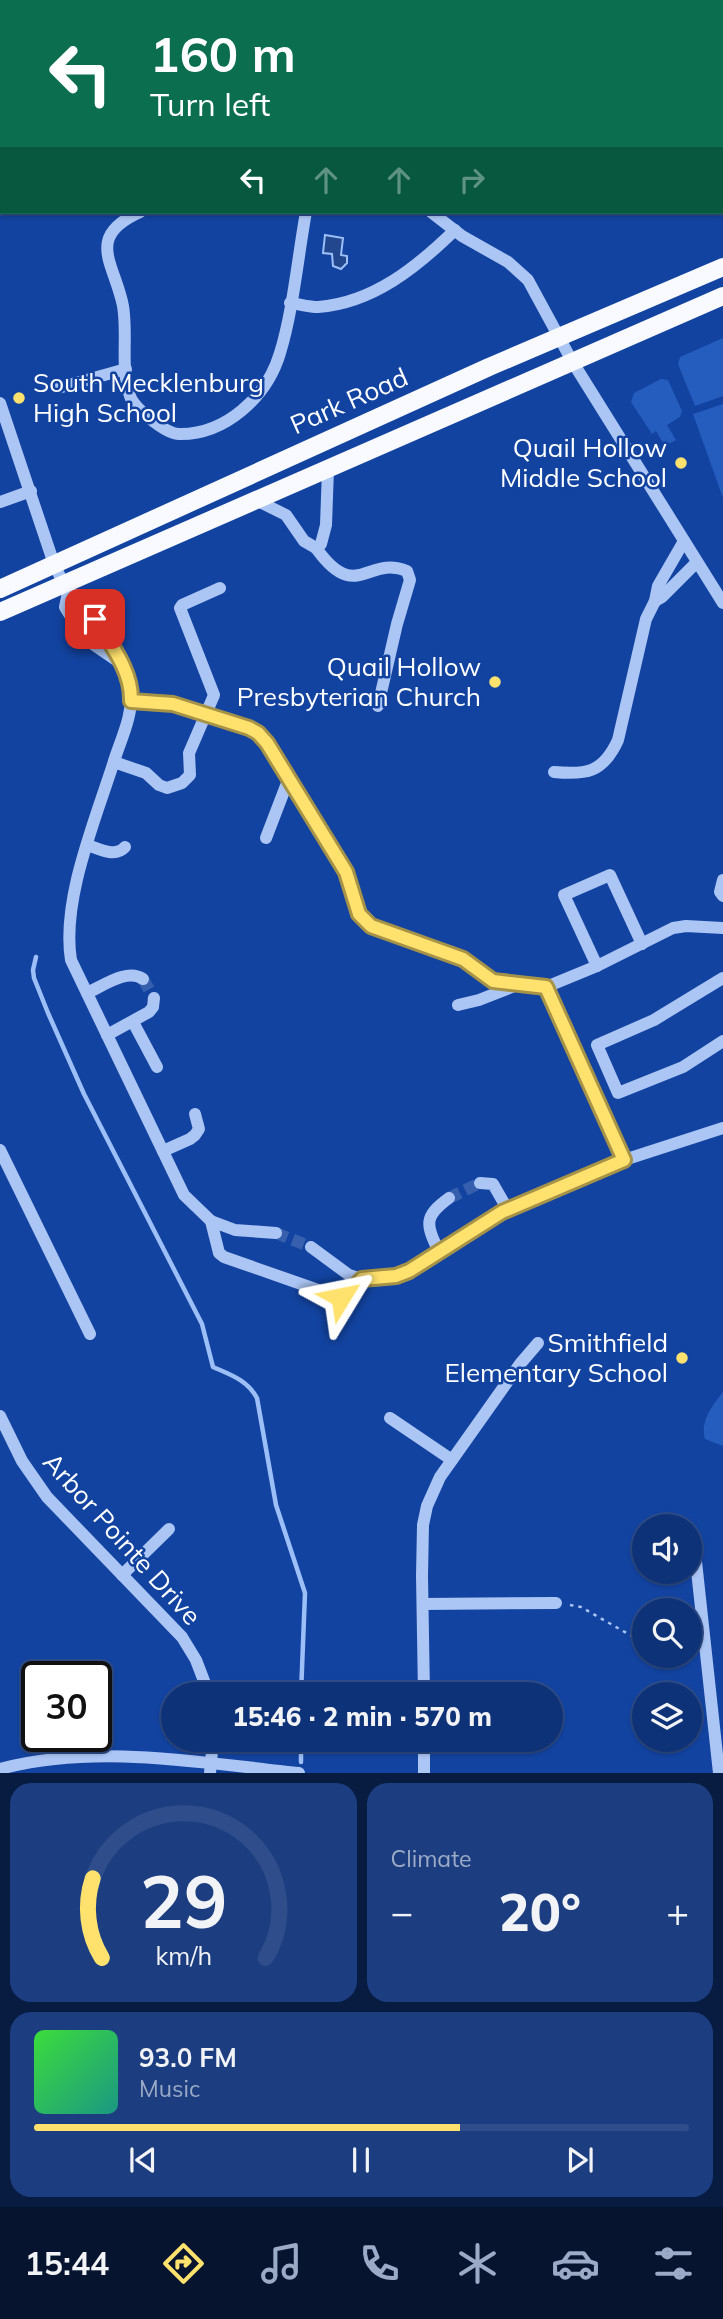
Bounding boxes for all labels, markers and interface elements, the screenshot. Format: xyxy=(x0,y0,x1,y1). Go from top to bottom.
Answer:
text: 160 m xyxy=(150,23,296,84)
icon: left xyxy=(35,28,126,119)
text: Turn left xyxy=(150,84,270,124)
icon: left xyxy=(234,161,272,199)
icon: ahead xyxy=(307,161,345,199)
icon: ahead xyxy=(380,161,418,199)
icon: right xyxy=(453,161,491,199)
street label: Park Road xyxy=(285,360,413,441)
place label: South Mecklenburg High School xyxy=(33,366,264,429)
marker: South Mecklenburg High School xyxy=(11,390,27,406)
place label: Quail Hollow Middle School xyxy=(500,431,667,494)
marker: Quail Hollow Middle School xyxy=(673,455,689,471)
pin xyxy=(65,589,125,649)
icon: arrive xyxy=(76,600,114,638)
place label: Quail Hollow Presbyterian Church xyxy=(237,650,481,713)
marker: Quail Hollow Presbyterian Church xyxy=(487,674,503,690)
position arrow xyxy=(304,1260,378,1334)
place label: Smithfield Elementary School xyxy=(444,1326,668,1389)
marker: Smithfield Elementary School xyxy=(674,1350,690,1366)
street label: Arbor Pointe Drive xyxy=(36,1446,208,1632)
map controls xyxy=(632,1514,702,1752)
button: sound xyxy=(632,1514,702,1584)
button: search xyxy=(632,1598,702,1668)
speed limit sign: 30 xyxy=(21,1661,112,1752)
button: layers xyxy=(632,1682,702,1752)
text: 15:46 · 2 min · 570 m xyxy=(232,1700,492,1733)
text: Climate xyxy=(391,1844,472,1873)
text: 29 xyxy=(140,1856,227,1947)
text: 20° xyxy=(499,1879,581,1944)
text: − xyxy=(391,1888,413,1936)
text: + xyxy=(666,1888,689,1936)
text: km/h xyxy=(155,1940,212,1971)
text: 93.0 FM xyxy=(139,2041,237,2074)
text: Music xyxy=(139,2074,200,2103)
icon: previous xyxy=(124,2141,162,2179)
icon: pause xyxy=(342,2141,380,2179)
icon: next xyxy=(561,2141,599,2179)
icon: directions xyxy=(159,2239,208,2288)
icon: music xyxy=(257,2239,306,2288)
icon: phone xyxy=(355,2239,404,2288)
icon: climate xyxy=(453,2239,502,2288)
icon: car xyxy=(551,2239,600,2288)
icon: filters xyxy=(649,2239,698,2288)
text: 15:44 xyxy=(25,2243,109,2283)

